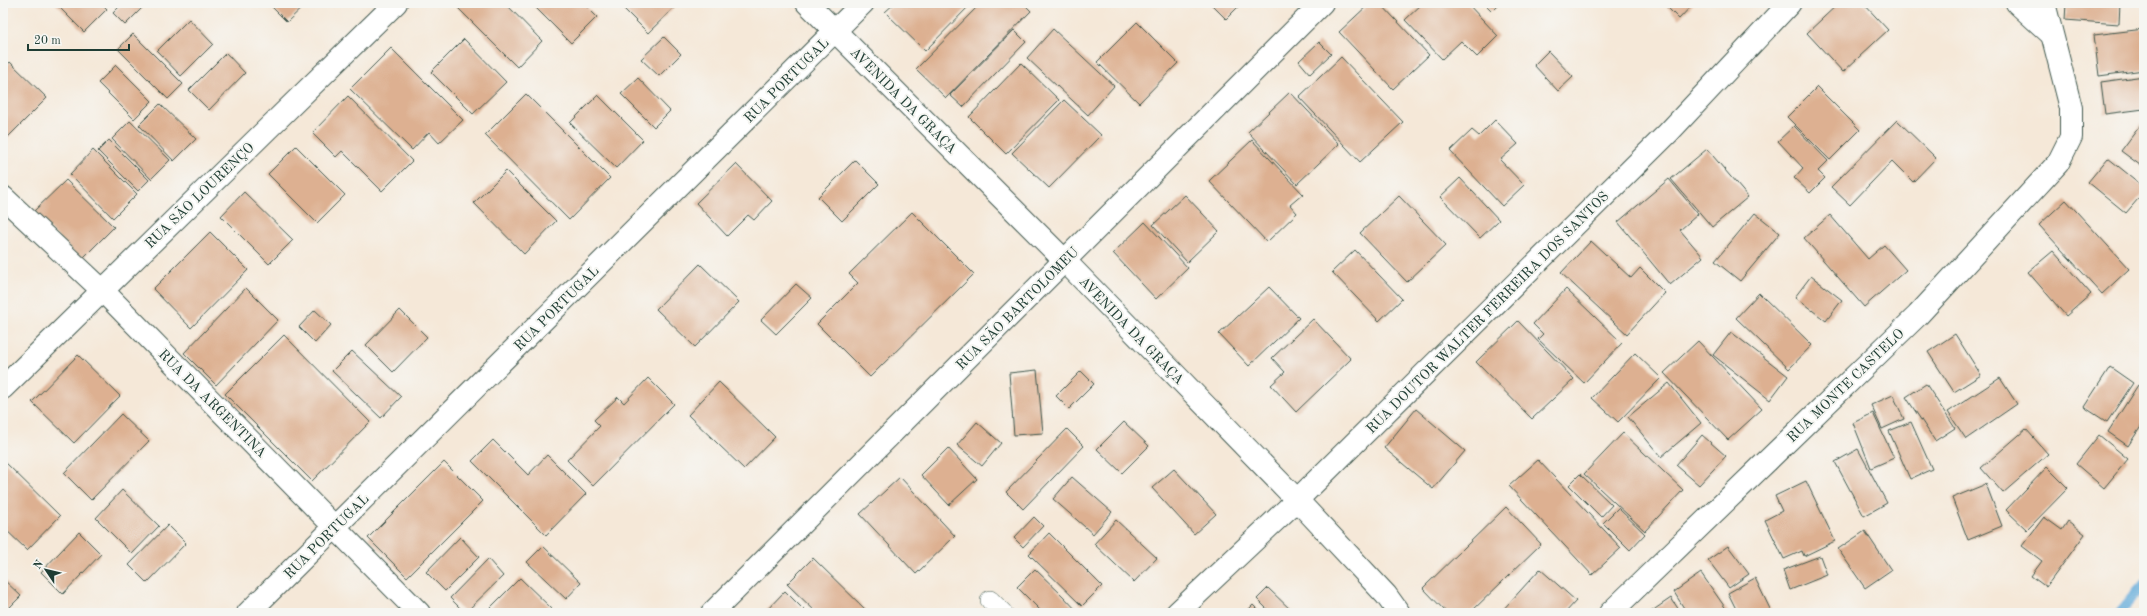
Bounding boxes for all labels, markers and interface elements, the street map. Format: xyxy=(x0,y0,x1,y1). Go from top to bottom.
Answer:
scale bar xyxy=(28,26,129,52)
text: 20 m xyxy=(34,35,61,47)
street label: RUA PORTUGAL xyxy=(742,36,832,126)
street label: AVENIDA DA GRAÇA xyxy=(847,45,959,157)
street label: RUA SÃO LOURENÇO xyxy=(141,138,257,251)
street label: RUA DOUTOR WALTER FERREIRA DOS SANTOS xyxy=(1364,189,1611,436)
street label: RUA SÃO BARTOLOMEU xyxy=(952,243,1082,373)
street label: RUA PORTUGAL xyxy=(512,264,602,354)
street label: AVENIDA DA GRAÇA xyxy=(1076,274,1187,388)
street label: RUA MONTE CASTELO xyxy=(1785,326,1907,445)
street label: RUA DA ARGENTINA xyxy=(156,347,269,461)
street label: RUA PORTUGAL xyxy=(282,492,372,582)
north arrow xyxy=(26,550,66,590)
text: N xyxy=(32,558,46,572)

